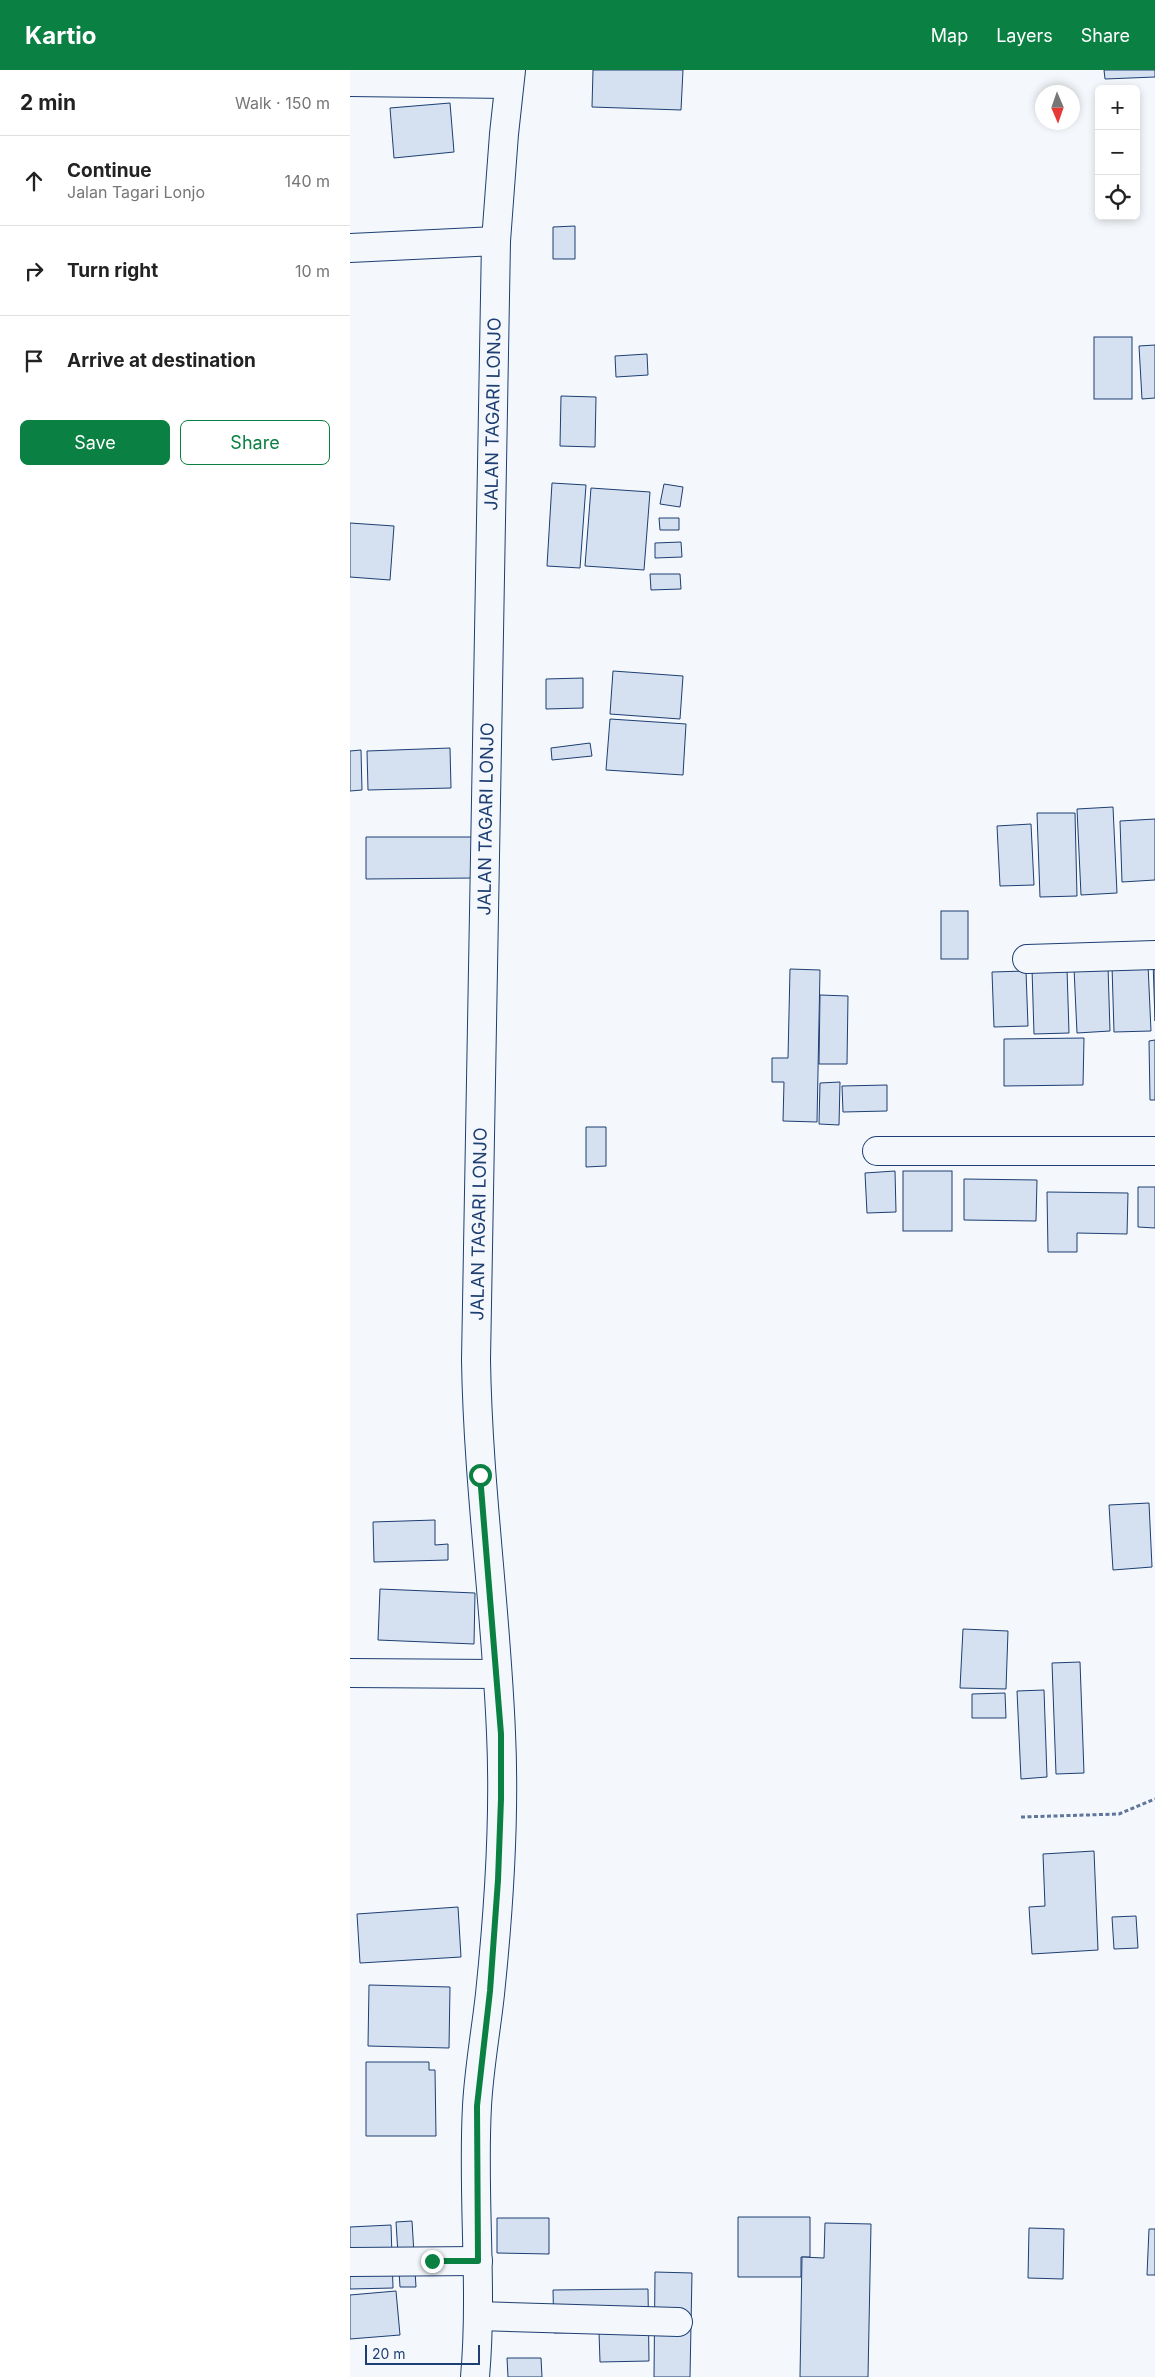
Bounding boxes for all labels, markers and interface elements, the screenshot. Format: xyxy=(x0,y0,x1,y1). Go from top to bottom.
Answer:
text: Kartio xyxy=(25,21,96,50)
text: Map xyxy=(931,25,968,46)
text: Layers xyxy=(996,25,1053,46)
text: Share xyxy=(1081,25,1130,46)
north arrow xyxy=(1035,85,1080,130)
map controls xyxy=(1095,85,1140,220)
button: + xyxy=(1095,85,1140,130)
text: 2 min xyxy=(20,90,76,115)
text: Walk · 150 m xyxy=(235,93,330,113)
button: − xyxy=(1095,130,1140,175)
text: Continue xyxy=(67,159,152,182)
icon: ahead xyxy=(20,167,48,195)
text: 140 m xyxy=(285,171,330,191)
button: locate xyxy=(1095,175,1140,220)
text: Jalan Tagari Lonjo xyxy=(67,182,205,202)
icon: right xyxy=(20,257,48,285)
text: Turn right xyxy=(67,259,158,282)
text: 10 m xyxy=(295,261,330,281)
street label: JALAN TAGARI LONJO xyxy=(480,317,505,511)
icon: arrive xyxy=(20,347,48,375)
text: Arrive at destination xyxy=(67,349,256,372)
button: Save xyxy=(20,420,170,465)
button: Share xyxy=(180,420,330,465)
street label: JALAN TAGARI LONJO xyxy=(473,722,498,916)
street label: JALAN TAGARI LONJO xyxy=(466,1127,491,1321)
route start xyxy=(469,1464,492,1487)
route end xyxy=(421,2250,444,2273)
scale bar xyxy=(365,2342,480,2365)
text: 20 m xyxy=(372,2345,406,2362)

